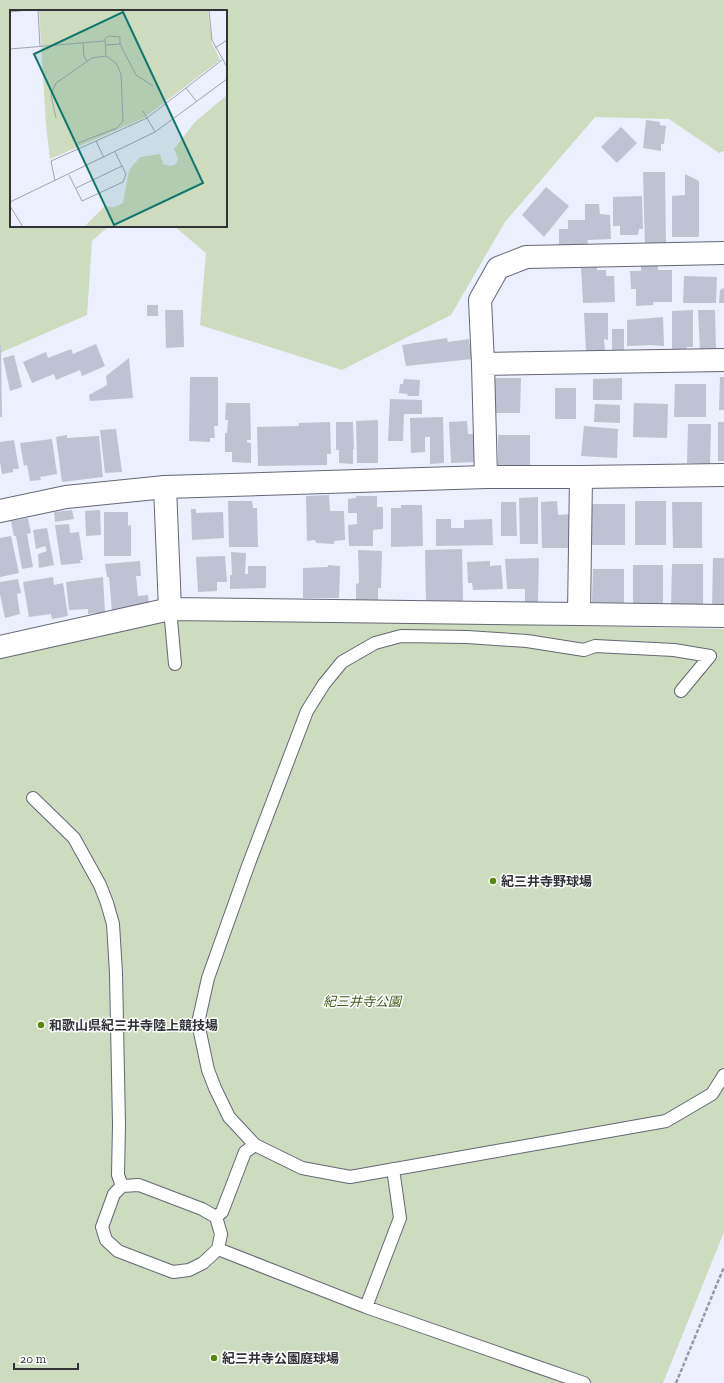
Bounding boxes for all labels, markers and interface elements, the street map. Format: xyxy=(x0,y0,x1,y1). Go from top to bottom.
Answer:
inset map xyxy=(10,10,227,227)
place label: 紀三井寺野球場 xyxy=(501,874,592,889)
marker: 紀三井寺野球場 xyxy=(488,876,498,886)
park label: 紀三井寺公園 xyxy=(323,994,403,1009)
place label: 和歌山県紀三井寺陸上競技場 xyxy=(49,1018,218,1033)
marker: 和歌山県紀三井寺陸上競技場 xyxy=(36,1020,46,1030)
scale bar xyxy=(14,1345,78,1371)
place label: 紀三井寺公園庭球場 xyxy=(222,1351,339,1366)
text: 20 m xyxy=(20,1352,47,1366)
marker: 紀三井寺公園庭球場 xyxy=(209,1353,219,1363)

